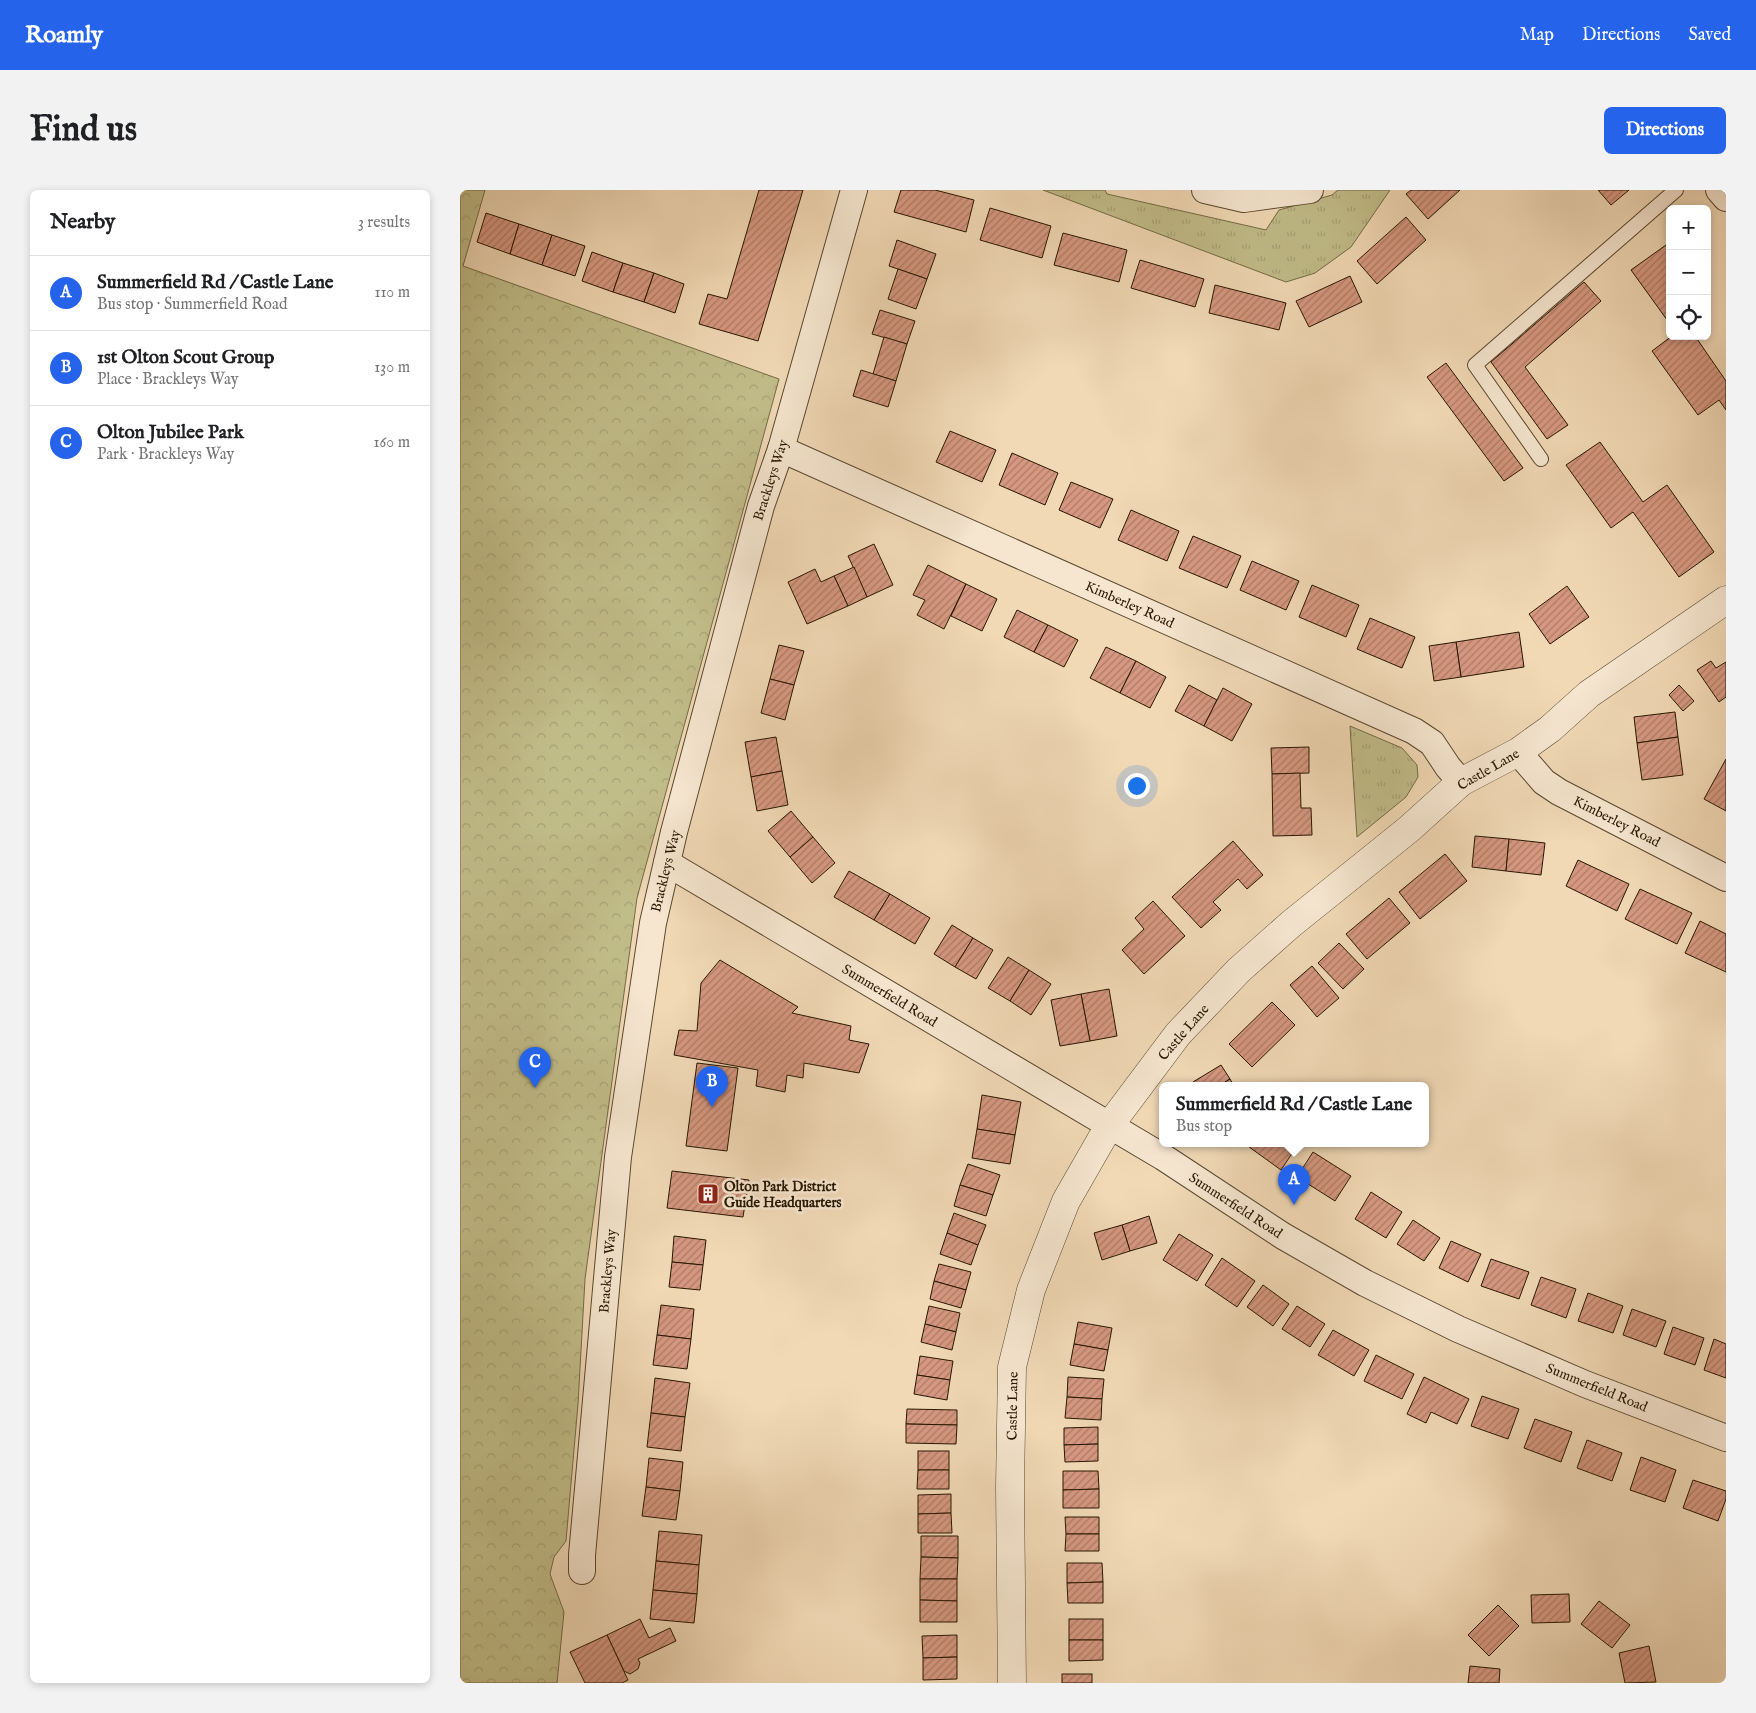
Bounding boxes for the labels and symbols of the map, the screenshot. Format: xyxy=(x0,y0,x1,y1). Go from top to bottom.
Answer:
street label: Brackleys Way xyxy=(749,437,793,523)
street label: Kimberley Road xyxy=(1082,577,1177,633)
street label: Castle Lane xyxy=(1454,745,1523,795)
your location xyxy=(1124,773,1150,799)
street label: Kimberley Road xyxy=(1570,792,1664,852)
street label: Brackleys Way xyxy=(647,828,685,914)
street label: Summerfield Road xyxy=(839,960,941,1032)
street label: Castle Lane xyxy=(1154,1000,1214,1065)
pin: C xyxy=(519,1047,551,1088)
pin: B xyxy=(696,1066,728,1107)
pin: A xyxy=(1278,1164,1310,1205)
street label: Summerfield Road xyxy=(1185,1169,1286,1243)
place label: Olton Park District Guide Headquarters xyxy=(724,1178,842,1212)
building icon: Olton Park District Guide Headquarters xyxy=(696,1182,720,1206)
street label: Brackleys Way xyxy=(595,1228,621,1314)
street label: Summerfield Road xyxy=(1543,1359,1651,1417)
street label: Castle Lane xyxy=(1003,1371,1023,1441)

